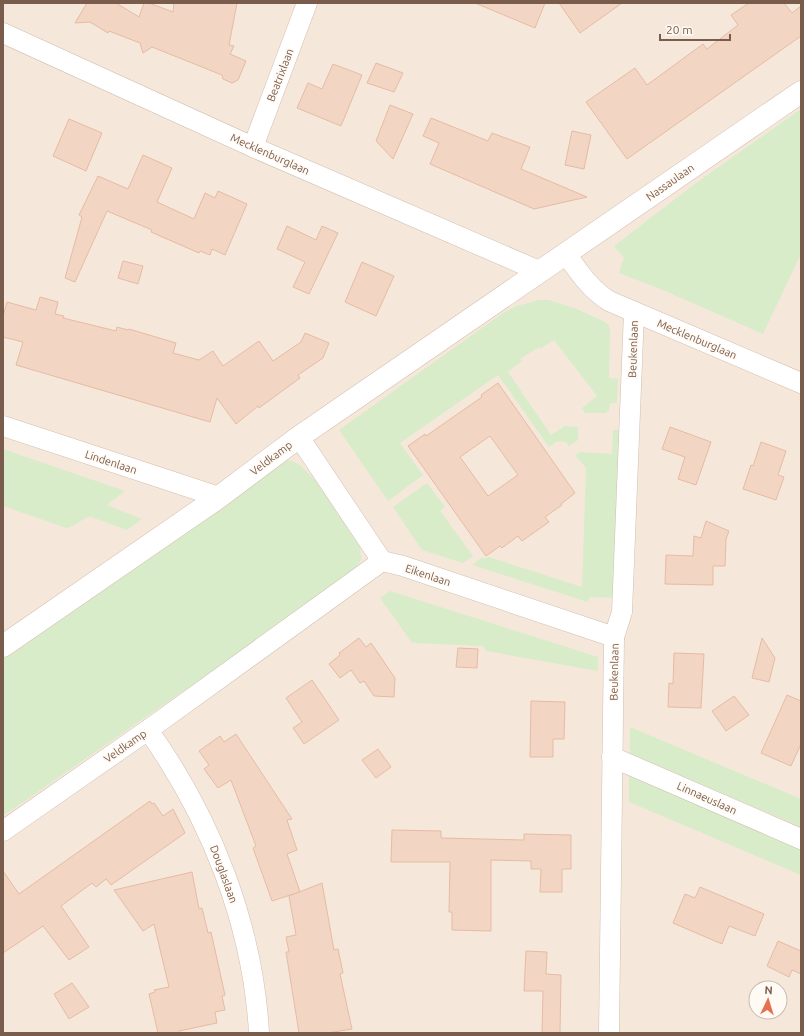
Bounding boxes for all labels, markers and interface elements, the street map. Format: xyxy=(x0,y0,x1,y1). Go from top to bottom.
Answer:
scale bar xyxy=(660,16,730,42)
text: 20 m xyxy=(666,23,693,36)
street label: Beatrixlaan xyxy=(264,47,296,103)
street label: Mecklenburglaan xyxy=(229,131,311,177)
street label: Nassaulaan xyxy=(644,161,696,203)
street label: Mecklenburglaan xyxy=(655,317,739,361)
street label: Beukenlaan xyxy=(626,320,640,378)
street label: Veldkamp xyxy=(248,438,294,478)
street label: Lindenlaan xyxy=(84,448,138,476)
street label: Eikenlaan xyxy=(404,562,452,588)
street label: Beukenlaan xyxy=(607,643,621,701)
street label: Veldkamp xyxy=(101,727,149,765)
street label: Linnaeuslaan xyxy=(675,779,739,817)
street label: Douglaslaan xyxy=(208,843,240,905)
north arrow xyxy=(748,980,788,1020)
text: N xyxy=(764,984,773,996)

